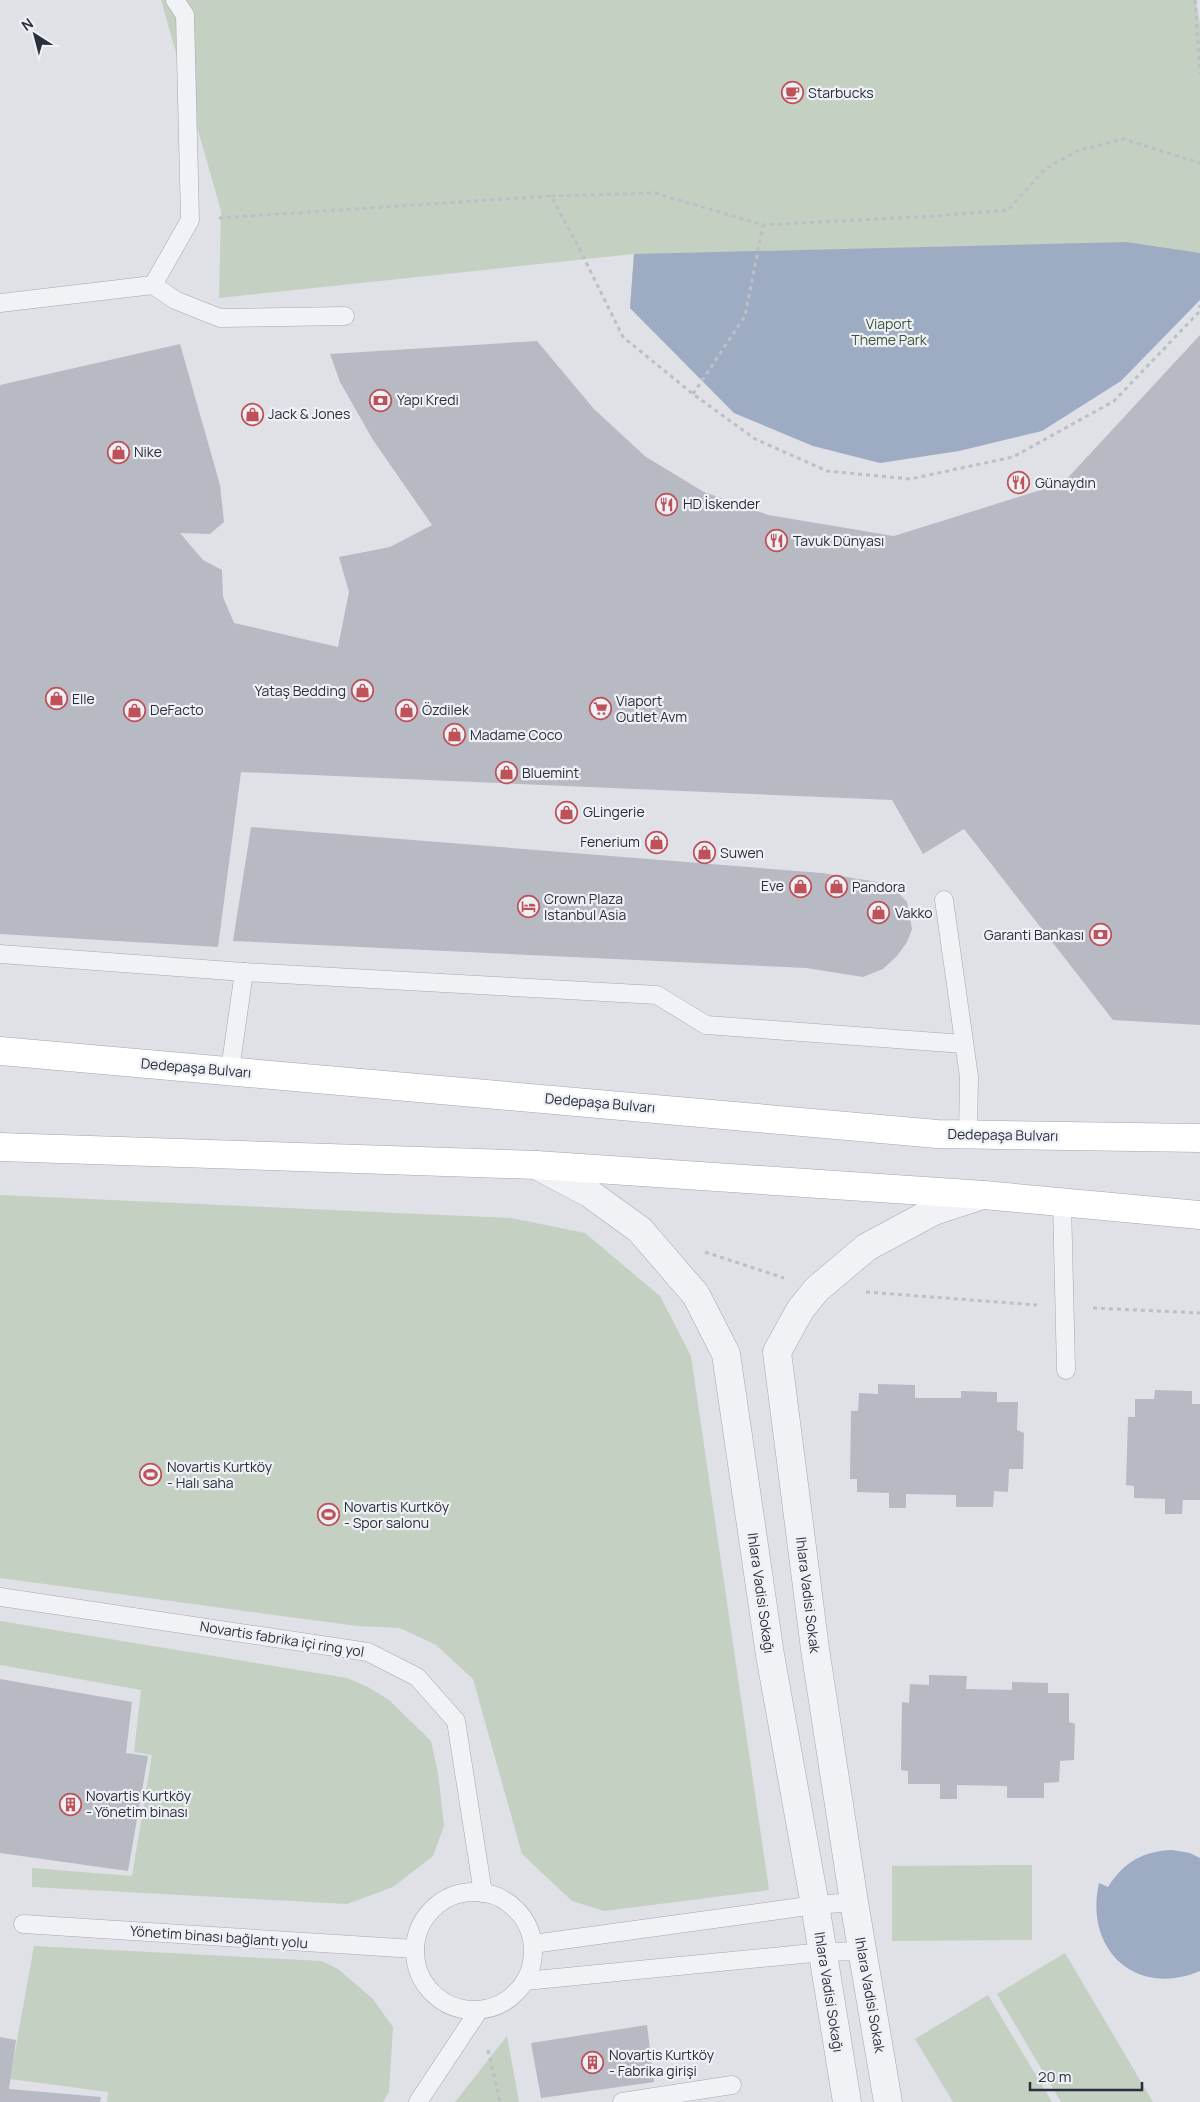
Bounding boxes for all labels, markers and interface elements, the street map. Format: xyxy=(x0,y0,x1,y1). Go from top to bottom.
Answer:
north arrow xyxy=(10,10,60,60)
text: N xyxy=(17,13,37,35)
cafe icon: Starbucks xyxy=(780,81,804,105)
place label: Starbucks xyxy=(808,83,874,102)
park label: Viaport Theme Park xyxy=(851,314,928,349)
bank icon: Yapı Kredi xyxy=(369,388,393,412)
place label: Yapı Kredi xyxy=(397,390,459,409)
shop icon: Jack & Jones xyxy=(240,402,264,426)
place label: Jack & Jones xyxy=(268,404,350,423)
shop icon: Nike xyxy=(106,440,130,464)
place label: Nike xyxy=(134,442,162,461)
restaurant icon: Günaydın xyxy=(1007,471,1031,495)
place label: Günaydın xyxy=(1035,473,1096,492)
restaurant icon: HD İskender xyxy=(655,492,679,516)
place label: HD İskender xyxy=(683,494,760,513)
restaurant icon: Tavuk Dünyası xyxy=(765,529,789,553)
place label: Tavuk Dünyası xyxy=(793,531,884,550)
shop icon: Yataş Bedding xyxy=(350,679,374,703)
place label: Yataş Bedding xyxy=(255,681,346,700)
shop icon: Elle xyxy=(44,687,68,711)
place label: Elle xyxy=(72,689,95,708)
place label: Viaport Outlet Avm xyxy=(616,691,687,726)
supermarket icon: Viaport Outlet Avm xyxy=(588,697,612,721)
shop icon: DeFacto xyxy=(122,698,146,722)
shop icon: Özdilek xyxy=(394,698,418,722)
place label: DeFacto xyxy=(150,700,204,719)
place label: Özdilek xyxy=(422,700,470,719)
shop icon: Madame Coco xyxy=(442,723,466,747)
place label: Madame Coco xyxy=(470,725,563,744)
shop icon: Bluemint xyxy=(494,761,518,785)
place label: Bluemint xyxy=(522,763,580,782)
shop icon: GLingerie xyxy=(555,800,579,824)
place label: GLingerie xyxy=(583,802,645,821)
shop icon: Fenerium xyxy=(644,830,668,854)
place label: Fenerium xyxy=(580,832,640,851)
shop icon: Suwen xyxy=(692,841,716,865)
place label: Suwen xyxy=(720,843,764,862)
shop icon: Eve xyxy=(788,874,812,898)
shop icon: Pandora xyxy=(824,875,848,899)
place label: Eve xyxy=(761,876,784,895)
place label: Pandora xyxy=(852,877,905,896)
place label: Crown Plaza Istanbul Asia xyxy=(544,889,626,924)
hotel icon: Crown Plaza Istanbul Asia xyxy=(516,895,540,919)
shop icon: Vakko xyxy=(867,901,891,925)
place label: Vakko xyxy=(895,903,933,922)
bank icon: Garanti Bankası xyxy=(1088,923,1112,947)
place label: Garanti Bankası xyxy=(984,925,1084,944)
street label: Dedepaşa Bulvarı xyxy=(140,1053,252,1082)
street label: Dedepaşa Bulvarı xyxy=(544,1088,656,1117)
street label: Dedepaşa Bulvarı xyxy=(947,1124,1059,1145)
place label: Novartis Kurtköy - Halı saha xyxy=(167,1457,273,1492)
sports icon: Novartis Kurtköy - Halı saha xyxy=(139,1463,163,1487)
place label: Novartis Kurtköy - Spor salonu xyxy=(344,1497,450,1532)
sports icon: Novartis Kurtköy - Spor salonu xyxy=(316,1503,340,1527)
street label: Ihlara Vadisi Sokağı xyxy=(744,1531,779,1655)
street label: Ihlara Vadisi Sokak xyxy=(792,1536,825,1655)
street label: Novartis fabrika içi ring yol xyxy=(199,1616,366,1661)
place label: Novartis Kurtköy - Yönetim binası xyxy=(86,1786,192,1821)
building icon: Novartis Kurtköy - Yönetim binası xyxy=(58,1792,82,1816)
street label: Yönetim binası bağlantı yolu xyxy=(129,1921,309,1952)
street label: Ihlara Vadisi Sokağı xyxy=(811,1930,848,2054)
street label: Ihlara Vadisi Sokak xyxy=(851,1936,890,2055)
place label: Novartis Kurtköy - Fabrika girişi xyxy=(609,2045,715,2080)
building icon: Novartis Kurtköy - Fabrika girişi xyxy=(581,2051,605,2075)
scale bar xyxy=(1030,2060,1142,2092)
text: 20 m xyxy=(1038,2066,1071,2087)

